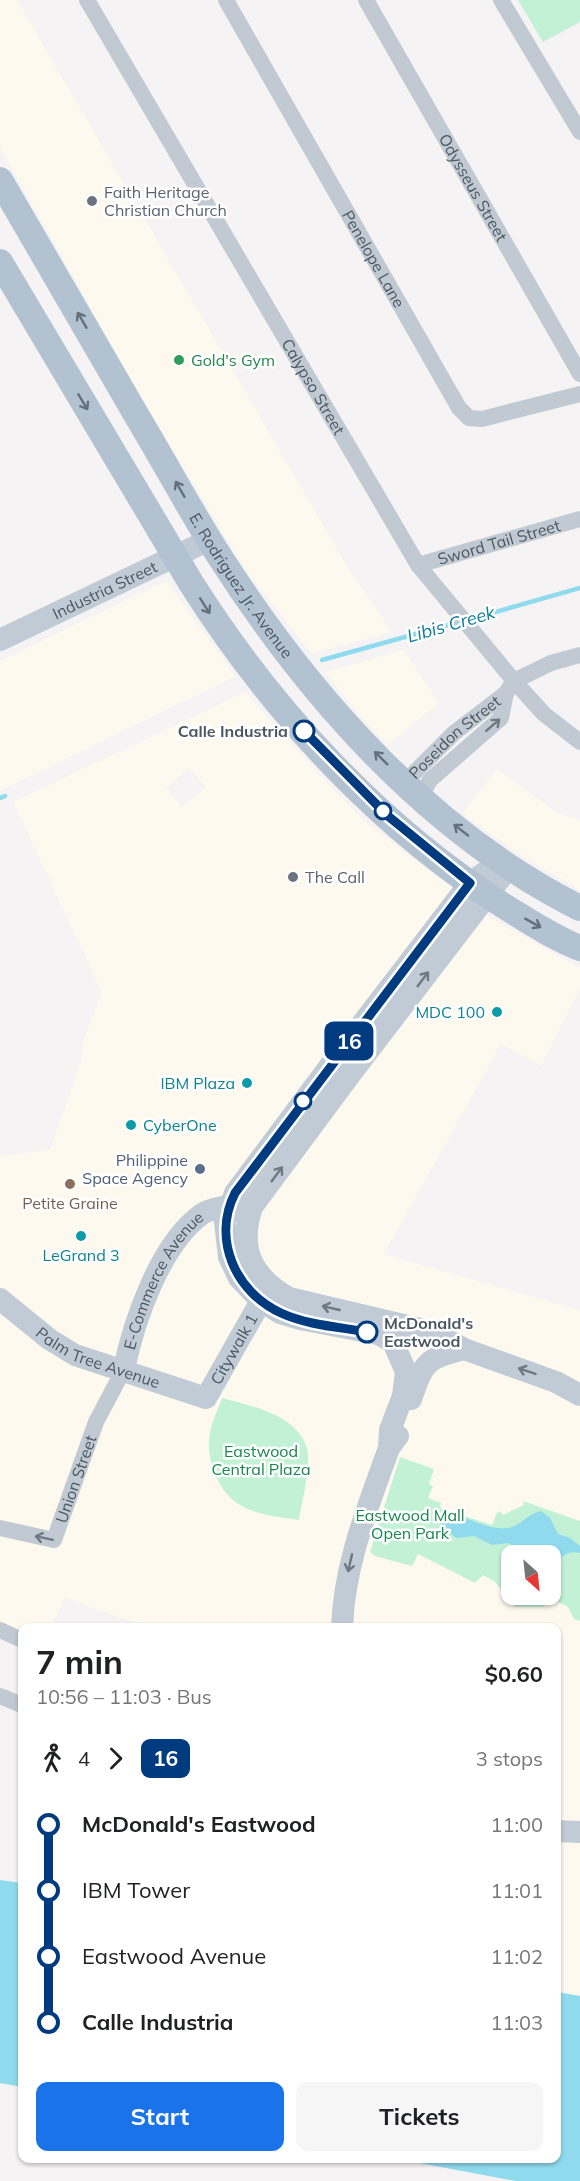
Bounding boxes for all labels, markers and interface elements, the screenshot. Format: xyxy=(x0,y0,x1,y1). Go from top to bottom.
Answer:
street label: Odysseus Street xyxy=(435,130,512,245)
place label: Faith Heritage Christian Church xyxy=(104,182,227,220)
marker: Faith Heritage Christian Church xyxy=(85,194,99,208)
street label: Penelope Lane xyxy=(338,207,409,311)
one-way arrow xyxy=(75,312,87,329)
street label: Calypso Street xyxy=(278,335,350,438)
place label: Gold's Gym xyxy=(191,350,275,370)
marker: Gold's Gym xyxy=(172,353,186,367)
one-way arrow xyxy=(78,393,89,411)
one-way arrow xyxy=(173,481,185,498)
street label: E. Rodriguez Jr. Avenue xyxy=(185,509,297,662)
street label: Sword Tail Street xyxy=(435,515,563,569)
street label: Industria Street xyxy=(49,556,161,623)
one-way arrow xyxy=(200,597,212,614)
water label: Libis Creek xyxy=(404,600,498,648)
street label: Poseidon Street xyxy=(404,691,505,783)
one-way arrow xyxy=(485,718,501,731)
marker: Calle Industria xyxy=(293,720,315,742)
place label: Calle Industria xyxy=(178,721,288,741)
one-way arrow xyxy=(373,751,388,766)
unlabelled marker xyxy=(374,802,392,820)
one-way arrow xyxy=(454,824,470,837)
place label: The Call xyxy=(305,867,365,887)
marker: The Call xyxy=(286,870,300,884)
one-way arrow xyxy=(524,918,541,930)
one-way arrow xyxy=(417,972,429,988)
place label: MDC 100 xyxy=(415,1002,485,1022)
marker: MDC 100 xyxy=(490,1005,504,1019)
line badge: 16 xyxy=(322,1022,376,1060)
text: 16 xyxy=(336,1028,362,1054)
place label: IBM Plaza xyxy=(160,1073,235,1093)
marker: IBM Plaza xyxy=(240,1076,254,1090)
unlabelled marker xyxy=(294,1092,312,1110)
place label: CyberOne xyxy=(143,1115,217,1135)
marker: CyberOne xyxy=(124,1118,138,1132)
place label: Philippine Space Agency xyxy=(82,1150,188,1188)
marker: Philippine Space Agency xyxy=(193,1162,207,1176)
one-way arrow xyxy=(271,1166,283,1182)
marker: Petite Graine xyxy=(63,1177,77,1191)
place label: Petite Graine xyxy=(22,1193,118,1213)
street label: E-Commerce Avenue xyxy=(119,1207,207,1352)
marker: LeGrand 3 xyxy=(74,1229,88,1243)
place label: LeGrand 3 xyxy=(42,1245,120,1265)
one-way arrow xyxy=(322,1302,342,1313)
street label: Citywalk 1 xyxy=(206,1310,262,1388)
place label: McDonald's Eastwood xyxy=(384,1313,473,1351)
marker: McDonald's Eastwood xyxy=(356,1321,378,1343)
street label: Palm Tree Avenue xyxy=(32,1322,163,1392)
one-way arrow xyxy=(518,1364,537,1375)
street label: Union Street xyxy=(51,1432,101,1526)
park label: Eastwood Central Plaza xyxy=(211,1441,311,1479)
park label: Eastwood Mall Open Park xyxy=(355,1505,465,1543)
one-way arrow xyxy=(34,1532,54,1543)
north arrow xyxy=(501,1545,561,1605)
map controls xyxy=(501,1545,561,1605)
one-way arrow xyxy=(344,1553,356,1572)
text: 7 min xyxy=(36,1641,123,1682)
text: $0.60 xyxy=(485,1660,543,1688)
text: 10:56 – 11:03 · Bus xyxy=(36,1684,212,1709)
icon: walk xyxy=(36,1742,69,1775)
icon: forward xyxy=(99,1742,132,1775)
text: 16 xyxy=(153,1745,178,1771)
text: 4 xyxy=(78,1746,90,1771)
text: 3 stops xyxy=(476,1746,543,1771)
text: McDonald's Eastwood xyxy=(82,1810,316,1838)
text: 11:00 xyxy=(490,1812,543,1837)
text: IBM Tower xyxy=(82,1876,190,1904)
text: 11:01 xyxy=(490,1878,543,1903)
text: Eastwood Avenue xyxy=(82,1942,266,1970)
text: 11:02 xyxy=(490,1944,543,1969)
text: Calle Industria xyxy=(82,2008,233,2036)
text: 11:03 xyxy=(490,2010,543,2035)
button: Start xyxy=(36,2082,284,2151)
button: Tickets xyxy=(296,2082,543,2151)

